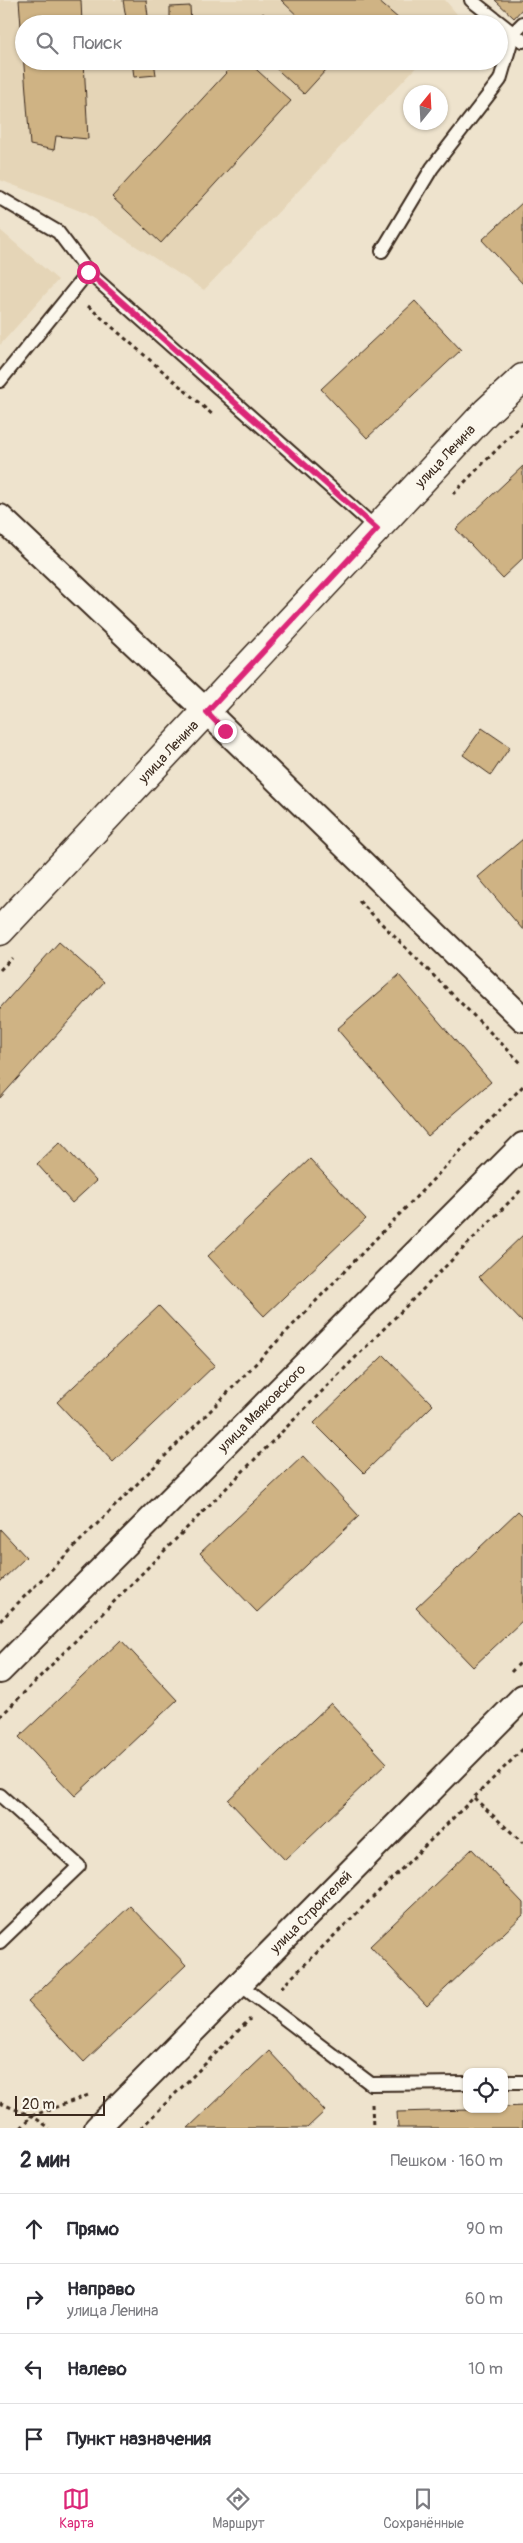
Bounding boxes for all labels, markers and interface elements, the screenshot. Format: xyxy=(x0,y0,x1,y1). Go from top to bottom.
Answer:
search box xyxy=(15,15,508,70)
icon: search xyxy=(33,29,61,57)
text: Поиск xyxy=(73,31,123,55)
north arrow xyxy=(403,85,448,130)
route start xyxy=(77,261,100,284)
street label: улица Ленина xyxy=(411,421,479,492)
street label: улица Ленина xyxy=(134,717,202,788)
route end xyxy=(214,720,237,743)
street label: улица Маяковского xyxy=(214,1360,310,1456)
street label: улица Строителей xyxy=(266,1867,355,1958)
map controls xyxy=(463,2068,508,2113)
button: locate xyxy=(463,2068,508,2113)
scale bar xyxy=(15,2093,105,2116)
text: 20 m xyxy=(22,2096,55,2113)
text: 2 мин xyxy=(20,2147,70,2174)
text: Пешком · 160 m xyxy=(391,2151,503,2171)
icon: ahead xyxy=(20,2215,48,2243)
text: Прямо xyxy=(67,2217,119,2241)
text: 90 m xyxy=(466,2219,503,2239)
text: Направо xyxy=(67,2277,135,2301)
icon: right xyxy=(20,2285,48,2313)
text: 60 m xyxy=(465,2289,503,2309)
text: улица Ленина xyxy=(67,2301,158,2321)
icon: left xyxy=(20,2355,48,2383)
text: Налево xyxy=(67,2357,127,2381)
text: 10 m xyxy=(468,2359,503,2379)
icon: arrive xyxy=(20,2425,48,2453)
text: Пункт назначения xyxy=(67,2427,211,2451)
tab: Карта xyxy=(59,2485,94,2532)
tab: Маршрут xyxy=(212,2485,265,2532)
tab: Сохранённые xyxy=(383,2485,464,2532)

